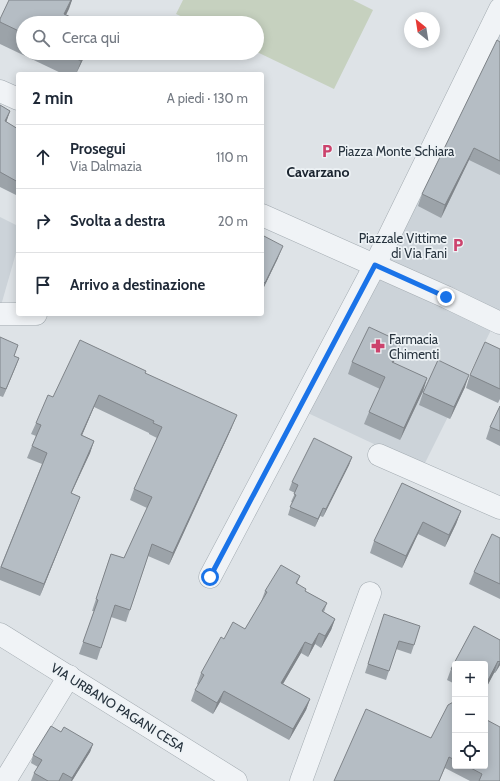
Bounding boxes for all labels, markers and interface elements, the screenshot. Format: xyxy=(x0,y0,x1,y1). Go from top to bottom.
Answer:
north arrow xyxy=(404,12,440,48)
search box xyxy=(16,16,264,60)
icon: search xyxy=(30,27,52,49)
text: Cerca qui xyxy=(62,29,120,47)
text: 2 min xyxy=(32,88,73,108)
text: A piedi · 130 m xyxy=(167,90,248,106)
text: Prosegui xyxy=(70,140,126,158)
parking icon: Piazza Monte Schiara xyxy=(319,143,335,159)
place label: Piazza Monte Schiara xyxy=(338,143,455,159)
icon: ahead xyxy=(32,146,54,168)
text: 110 m xyxy=(216,149,248,165)
text: Via Dalmazia xyxy=(70,158,142,174)
district label: Cavarzano xyxy=(287,163,350,181)
icon: right xyxy=(32,210,54,232)
text: Svolta a destra xyxy=(70,212,165,230)
text: 20 m xyxy=(218,213,248,229)
place label: Piazzale Vittime di Via Fani xyxy=(359,230,447,261)
parking icon: Piazzale Vittime di Via Fani xyxy=(450,237,466,253)
icon: arrive xyxy=(32,274,54,296)
text: Arrivo a destinazione xyxy=(70,276,205,294)
route end xyxy=(437,288,455,306)
place label: Farmacia Chimenti xyxy=(389,331,439,362)
pharmacy icon: Farmacia Chimenti xyxy=(370,338,386,354)
route start xyxy=(201,568,219,586)
street label: VIA URBANO PAGANI CESA xyxy=(48,659,188,755)
map controls xyxy=(452,661,488,769)
button: + xyxy=(452,661,488,697)
button: − xyxy=(452,697,488,733)
button: locate xyxy=(452,733,488,769)

